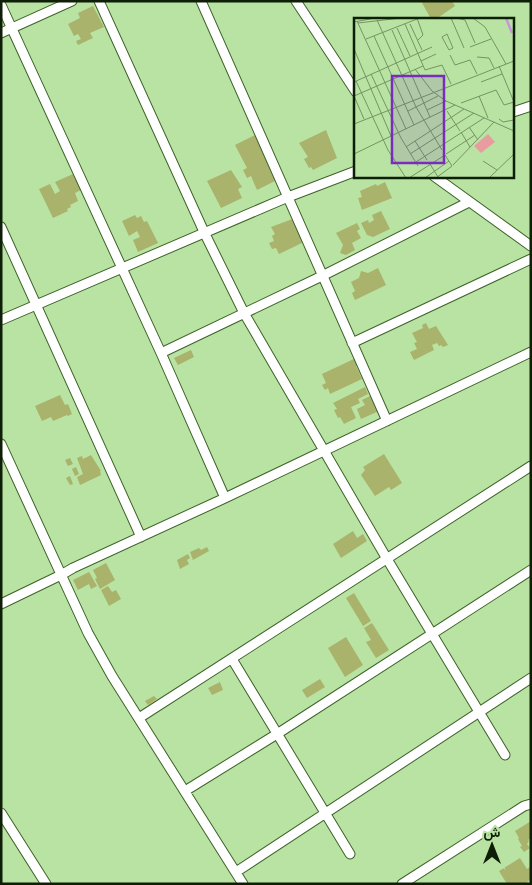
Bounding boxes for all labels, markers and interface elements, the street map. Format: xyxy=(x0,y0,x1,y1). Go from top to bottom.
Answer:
inset map xyxy=(354,18,514,178)
north arrow xyxy=(467,820,517,870)
text: ش xyxy=(484,824,501,841)

